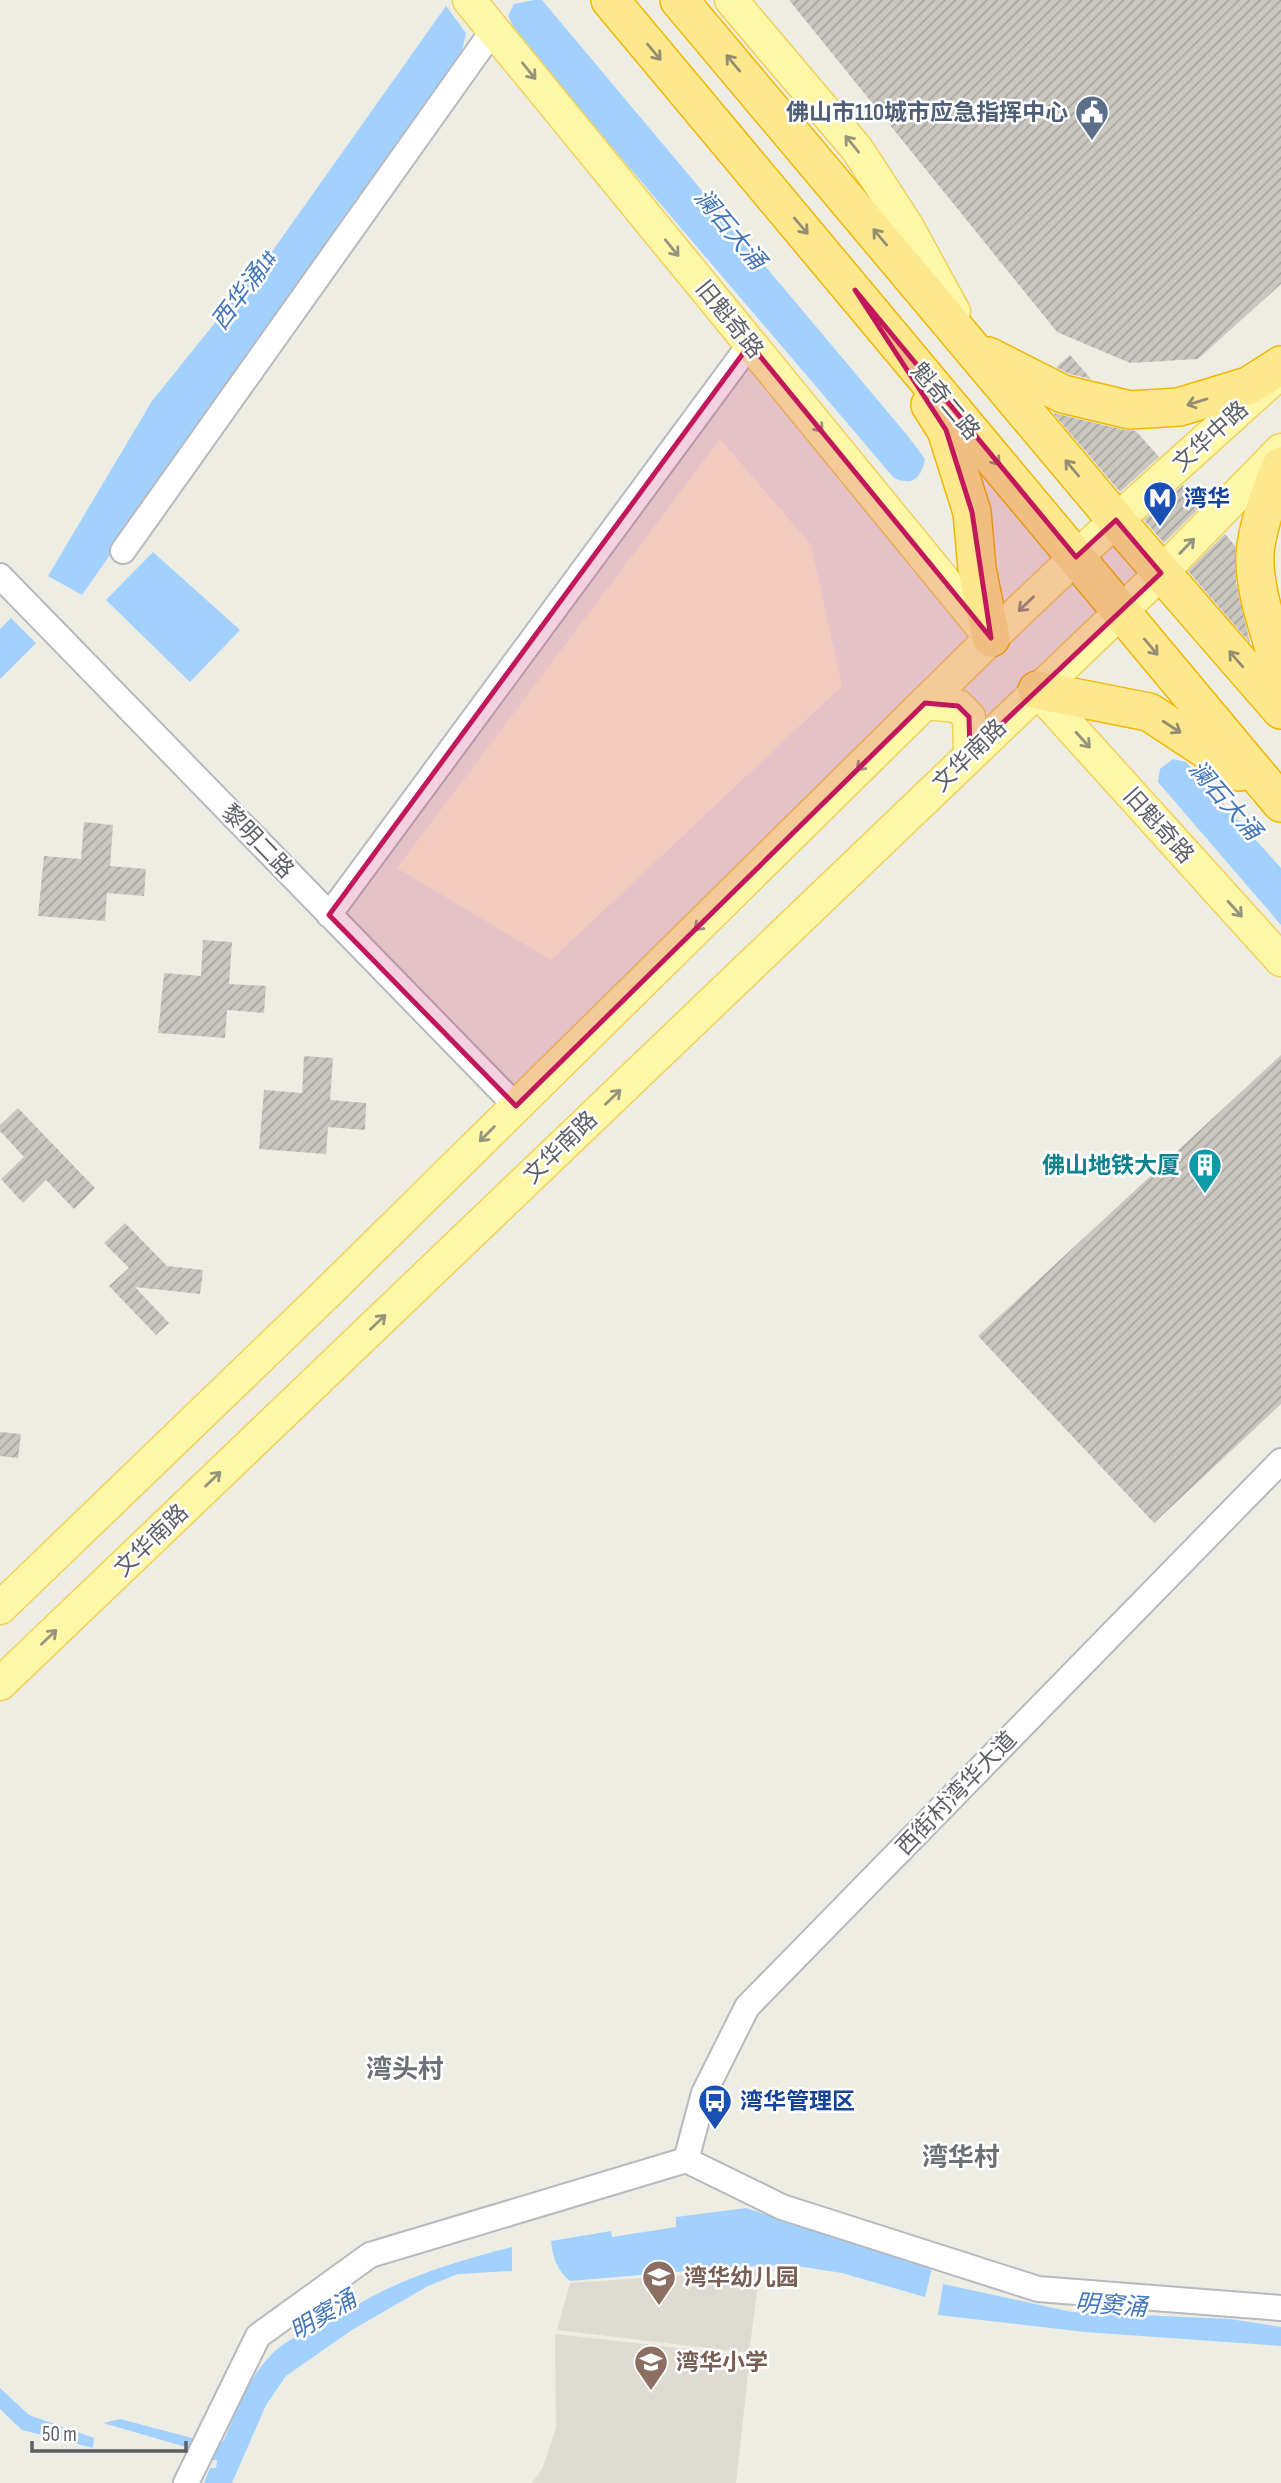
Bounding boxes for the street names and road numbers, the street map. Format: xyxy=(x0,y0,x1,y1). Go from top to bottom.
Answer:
street label: 旧魁奇路 xyxy=(689,275,769,364)
street label: 魁奇二路 xyxy=(905,357,986,446)
street label: 文华中路 xyxy=(1167,396,1254,478)
street label: 文华南路 xyxy=(927,714,1013,798)
street label: 旧魁奇路 xyxy=(1117,782,1199,869)
street label: 黎明二路 xyxy=(215,799,299,885)
street label: 文华南路 xyxy=(518,1106,604,1190)
street label: 文华南路 xyxy=(109,1499,195,1583)
street label: 西街村湾华大道 xyxy=(891,1726,1023,1861)

